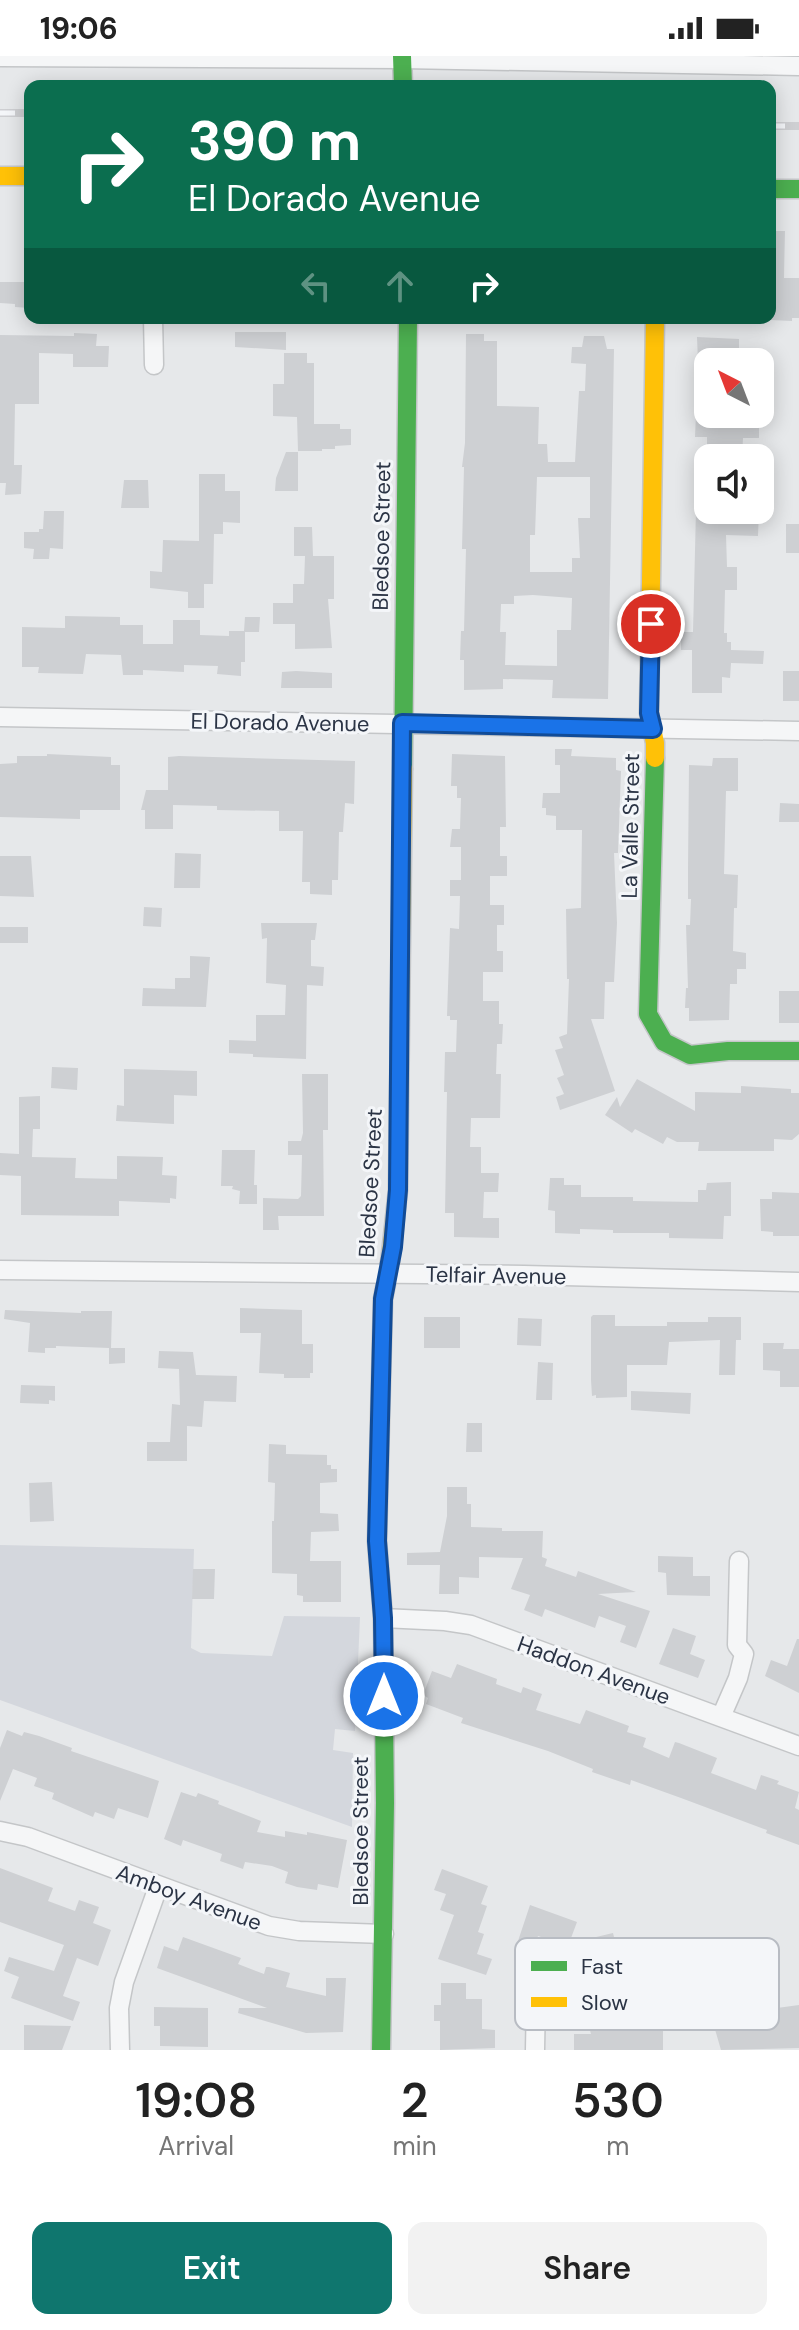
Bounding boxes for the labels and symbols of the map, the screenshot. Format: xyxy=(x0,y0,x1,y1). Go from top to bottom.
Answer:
north arrow xyxy=(694,348,774,428)
street label: Bledsoe Street xyxy=(366,461,397,611)
pin xyxy=(617,590,685,658)
street label: El Dorado Avenue xyxy=(190,706,370,739)
street label: La Valle Street xyxy=(615,753,646,899)
street label: Bledsoe Street xyxy=(352,1108,389,1258)
street label: Telfair Avenue xyxy=(425,1260,567,1291)
street label: Haddon Avenue xyxy=(513,1629,674,1712)
position arrow xyxy=(342,1654,426,1738)
street label: Bledsoe Street xyxy=(346,1756,375,1906)
street label: Amboy Avenue xyxy=(112,1858,266,1937)
legend xyxy=(515,1938,779,2030)
text: Fast xyxy=(581,1952,623,1981)
text: Slow xyxy=(581,1988,628,2017)

